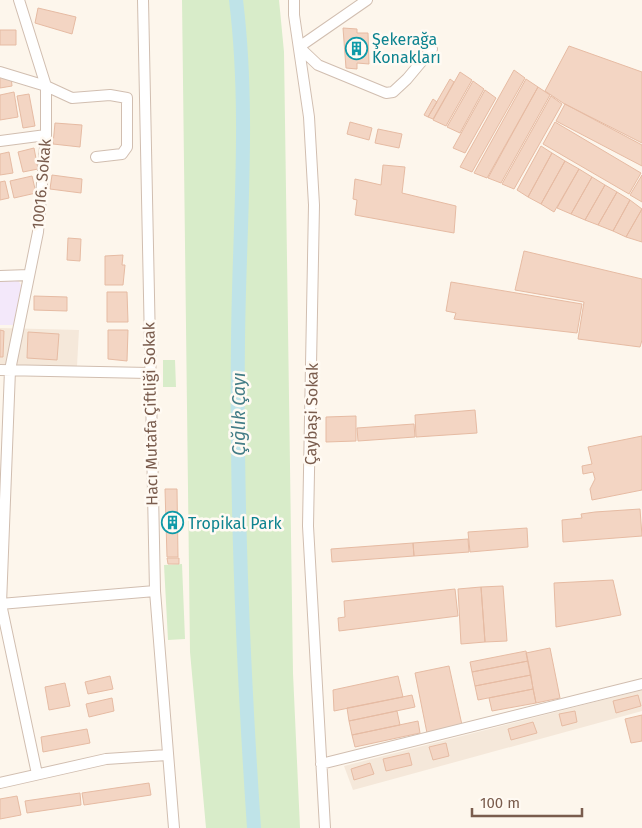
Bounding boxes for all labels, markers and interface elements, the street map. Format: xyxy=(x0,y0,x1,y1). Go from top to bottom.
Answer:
place label: Şekerağa Konakları xyxy=(372,30,441,67)
building icon: Şekerağa Konakları xyxy=(344,36,368,60)
street label: 10016. Sokak xyxy=(28,137,55,230)
street label: Hacı Mutafa Çiftliği Sokak xyxy=(139,321,163,506)
street label: Çaybaşi Sokak xyxy=(301,362,323,465)
water label: Çığlık Çayı xyxy=(228,372,250,456)
building icon: Tropikal Park xyxy=(160,511,184,535)
place label: Tropikal Park xyxy=(188,514,283,533)
scale bar xyxy=(472,786,582,818)
text: 100 m xyxy=(480,794,520,812)

